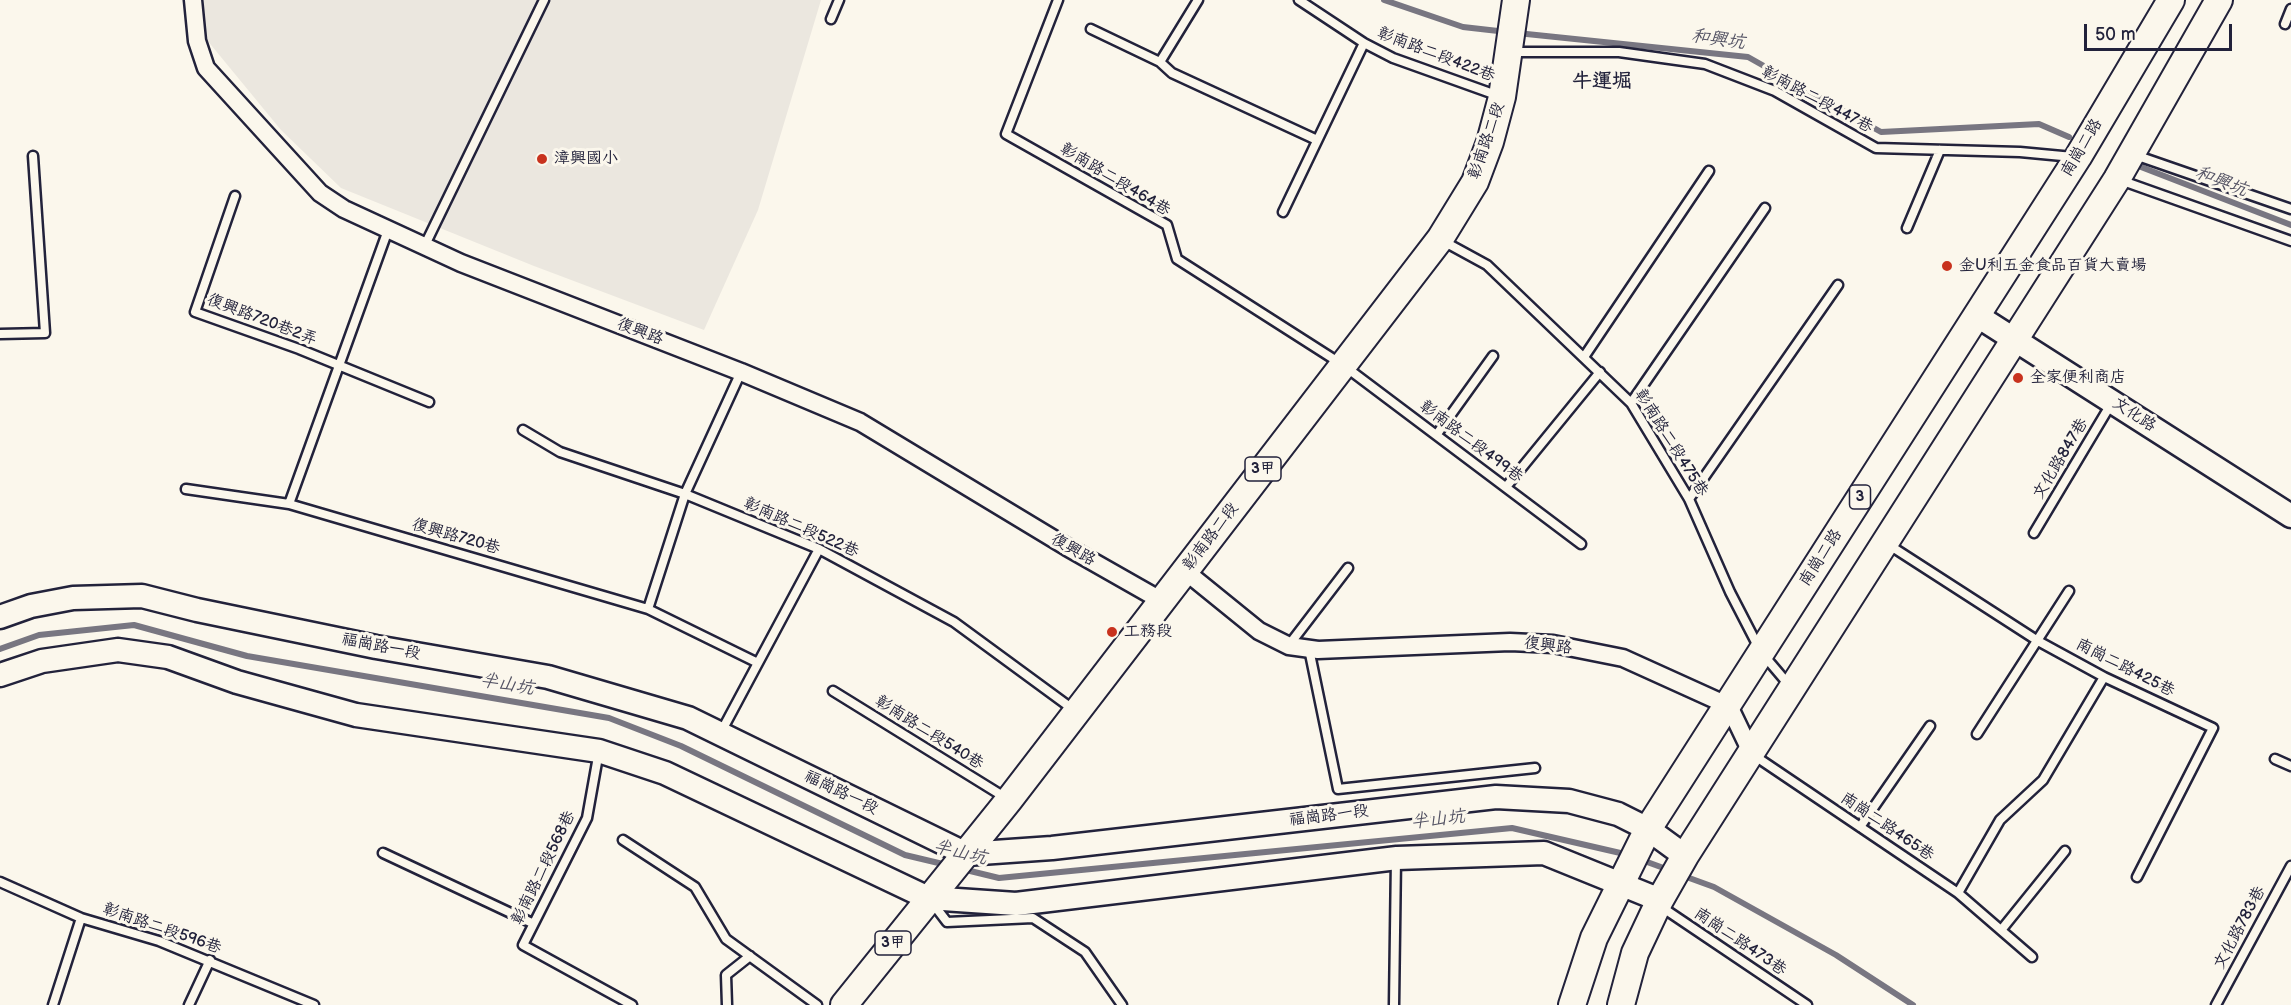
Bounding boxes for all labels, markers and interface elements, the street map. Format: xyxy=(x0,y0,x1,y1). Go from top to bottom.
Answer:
scale bar xyxy=(2087,12,2236,50)
street label: 彰南路二段422巷 xyxy=(1374,24,1498,86)
text: 50 m xyxy=(2095,24,2136,45)
water label: 和興坑 xyxy=(1690,26,1746,54)
street label: 彰南路二段447巷 xyxy=(1758,63,1876,137)
district label: 牛運堀 xyxy=(1572,70,1632,94)
street label: 彰南路二段 xyxy=(1465,100,1509,182)
street label: 南崗二路 xyxy=(2057,116,2107,180)
street label: 彰南路二段464巷 xyxy=(1056,140,1174,220)
place label: 漳興國小 xyxy=(554,149,618,169)
marker: 漳興國小 xyxy=(535,152,549,166)
water label: 和興坑 xyxy=(2192,162,2250,202)
place label: 金U利五金食品百貨大賣場 xyxy=(1959,256,2147,276)
marker: 金U利五金食品百貨大賣場 xyxy=(1940,259,1954,273)
street label: 復興路720巷2弄 xyxy=(204,290,320,350)
street label: 復興路 xyxy=(614,314,666,350)
place label: 全家便利商店 xyxy=(2030,368,2126,388)
marker: 全家便利商店 xyxy=(2011,371,2025,385)
street label: 彰南路二段475巷 xyxy=(1630,386,1712,500)
street label: 文化路 xyxy=(2109,394,2159,436)
street label: 彰南路二段499巷 xyxy=(1416,397,1526,487)
street label: 文化路847巷 xyxy=(2029,415,2093,503)
road number: 3甲 xyxy=(1245,457,1281,481)
road number: 3 xyxy=(1850,485,1870,509)
street label: 彰南路二段522巷 xyxy=(740,494,862,562)
street label: 彰南路二段 xyxy=(1179,499,1243,575)
street label: 復興路720巷 xyxy=(410,515,502,559)
street label: 南崗二路 xyxy=(1796,526,1846,590)
street label: 復興路 xyxy=(1047,530,1099,570)
place label: 工務段 xyxy=(1124,622,1172,642)
marker: 工務段 xyxy=(1105,625,1119,639)
street label: 福崗路一段 xyxy=(340,630,422,664)
street label: 復興路 xyxy=(1523,634,1573,658)
street label: 南崗二路425巷 xyxy=(2072,635,2178,701)
water label: 半山坑 xyxy=(479,670,535,700)
street label: 彰南路二段540巷 xyxy=(871,692,987,774)
street label: 福崗路一段 xyxy=(801,767,881,819)
street label: 南崗二路465巷 xyxy=(1837,789,1937,865)
street label: 福崗路一段 xyxy=(1288,802,1370,830)
water label: 半山坑 xyxy=(1410,806,1466,834)
street label: 彰南路二段568巷 xyxy=(508,808,580,928)
water label: 半山坑 xyxy=(931,836,989,870)
street label: 文化路783巷 xyxy=(2210,883,2270,973)
street label: 彰南路二段596巷 xyxy=(100,900,224,958)
street label: 南崗二路473巷 xyxy=(1690,904,1790,980)
road number: 3甲 xyxy=(875,931,911,955)

